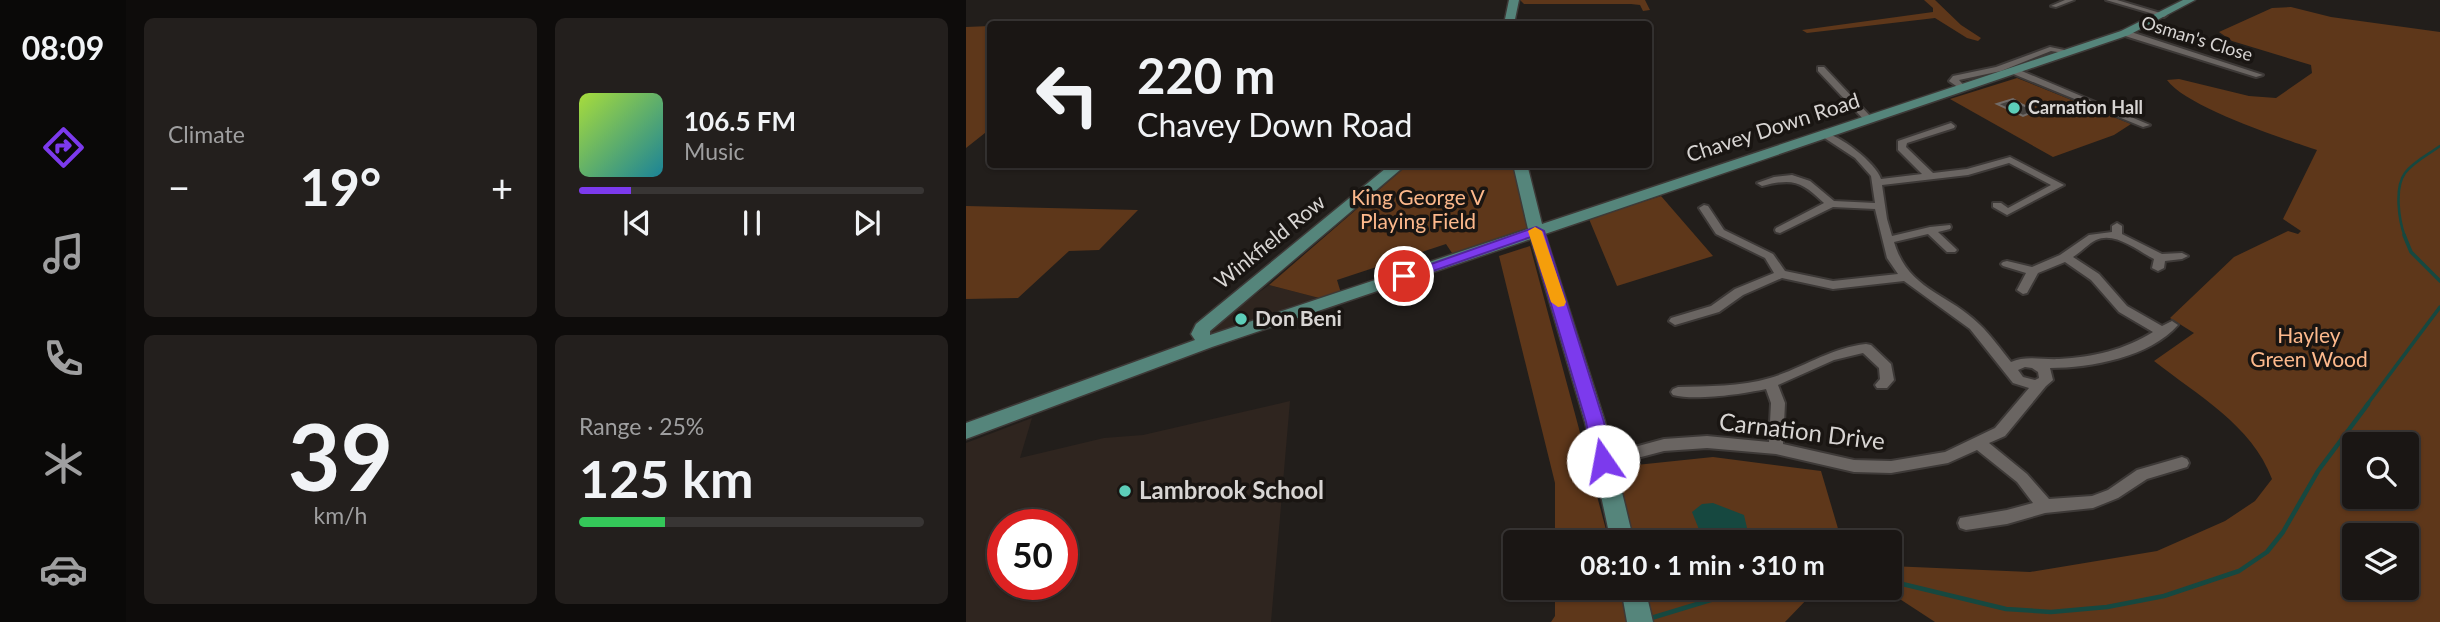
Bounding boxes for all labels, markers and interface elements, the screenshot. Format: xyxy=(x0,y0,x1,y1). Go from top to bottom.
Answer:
street label: Osman's Close xyxy=(2139,11,2256,65)
text: 08:09 xyxy=(22,28,104,67)
text: 220 m xyxy=(1137,46,1275,104)
icon: left xyxy=(1022,49,1113,140)
street label: Chavey Down Road xyxy=(1683,87,1862,166)
place label: Carnation Hall xyxy=(2028,96,2143,118)
marker: Carnation Hall xyxy=(2006,100,2022,116)
text: 106.5 FM xyxy=(684,105,796,137)
text: Chavey Down Road xyxy=(1137,105,1412,144)
text: Climate xyxy=(168,120,245,148)
icon: directions xyxy=(39,123,88,172)
text: Music xyxy=(684,137,744,165)
text: 19° xyxy=(300,155,381,217)
text: − xyxy=(168,164,190,210)
text: + xyxy=(491,164,513,210)
park label: King George V Playing Field xyxy=(1351,184,1485,233)
street label: Winkfield Row xyxy=(1209,188,1330,293)
icon: previous xyxy=(618,204,656,242)
icon: pause xyxy=(733,204,771,242)
icon: next xyxy=(848,204,886,242)
icon: music xyxy=(39,229,88,278)
pin xyxy=(1374,246,1434,306)
icon: arrive xyxy=(1385,257,1423,295)
place label: Don Beni xyxy=(1255,305,1342,330)
marker: Don Beni xyxy=(1233,311,1249,327)
park label: Hayley Green Wood xyxy=(2250,322,2368,371)
icon: phone xyxy=(39,334,88,383)
text: 39 xyxy=(288,401,393,510)
street label: Carnation Drive xyxy=(1718,406,1887,455)
text: Range · 25% xyxy=(579,412,704,440)
position arrow xyxy=(1566,424,1640,498)
map controls xyxy=(2342,432,2419,600)
button: search xyxy=(2342,432,2419,509)
icon: climate xyxy=(39,439,88,488)
text: 125 km xyxy=(579,447,753,509)
place label: Lambrook School xyxy=(1139,475,1324,504)
marker: Lambrook School xyxy=(1117,483,1133,499)
text: km/h xyxy=(314,501,367,529)
speed limit sign: 50 xyxy=(987,509,1078,600)
button: layers xyxy=(2342,523,2419,600)
icon: car xyxy=(39,545,88,594)
text: 08:10 · 1 min · 310 m xyxy=(1580,549,1825,581)

